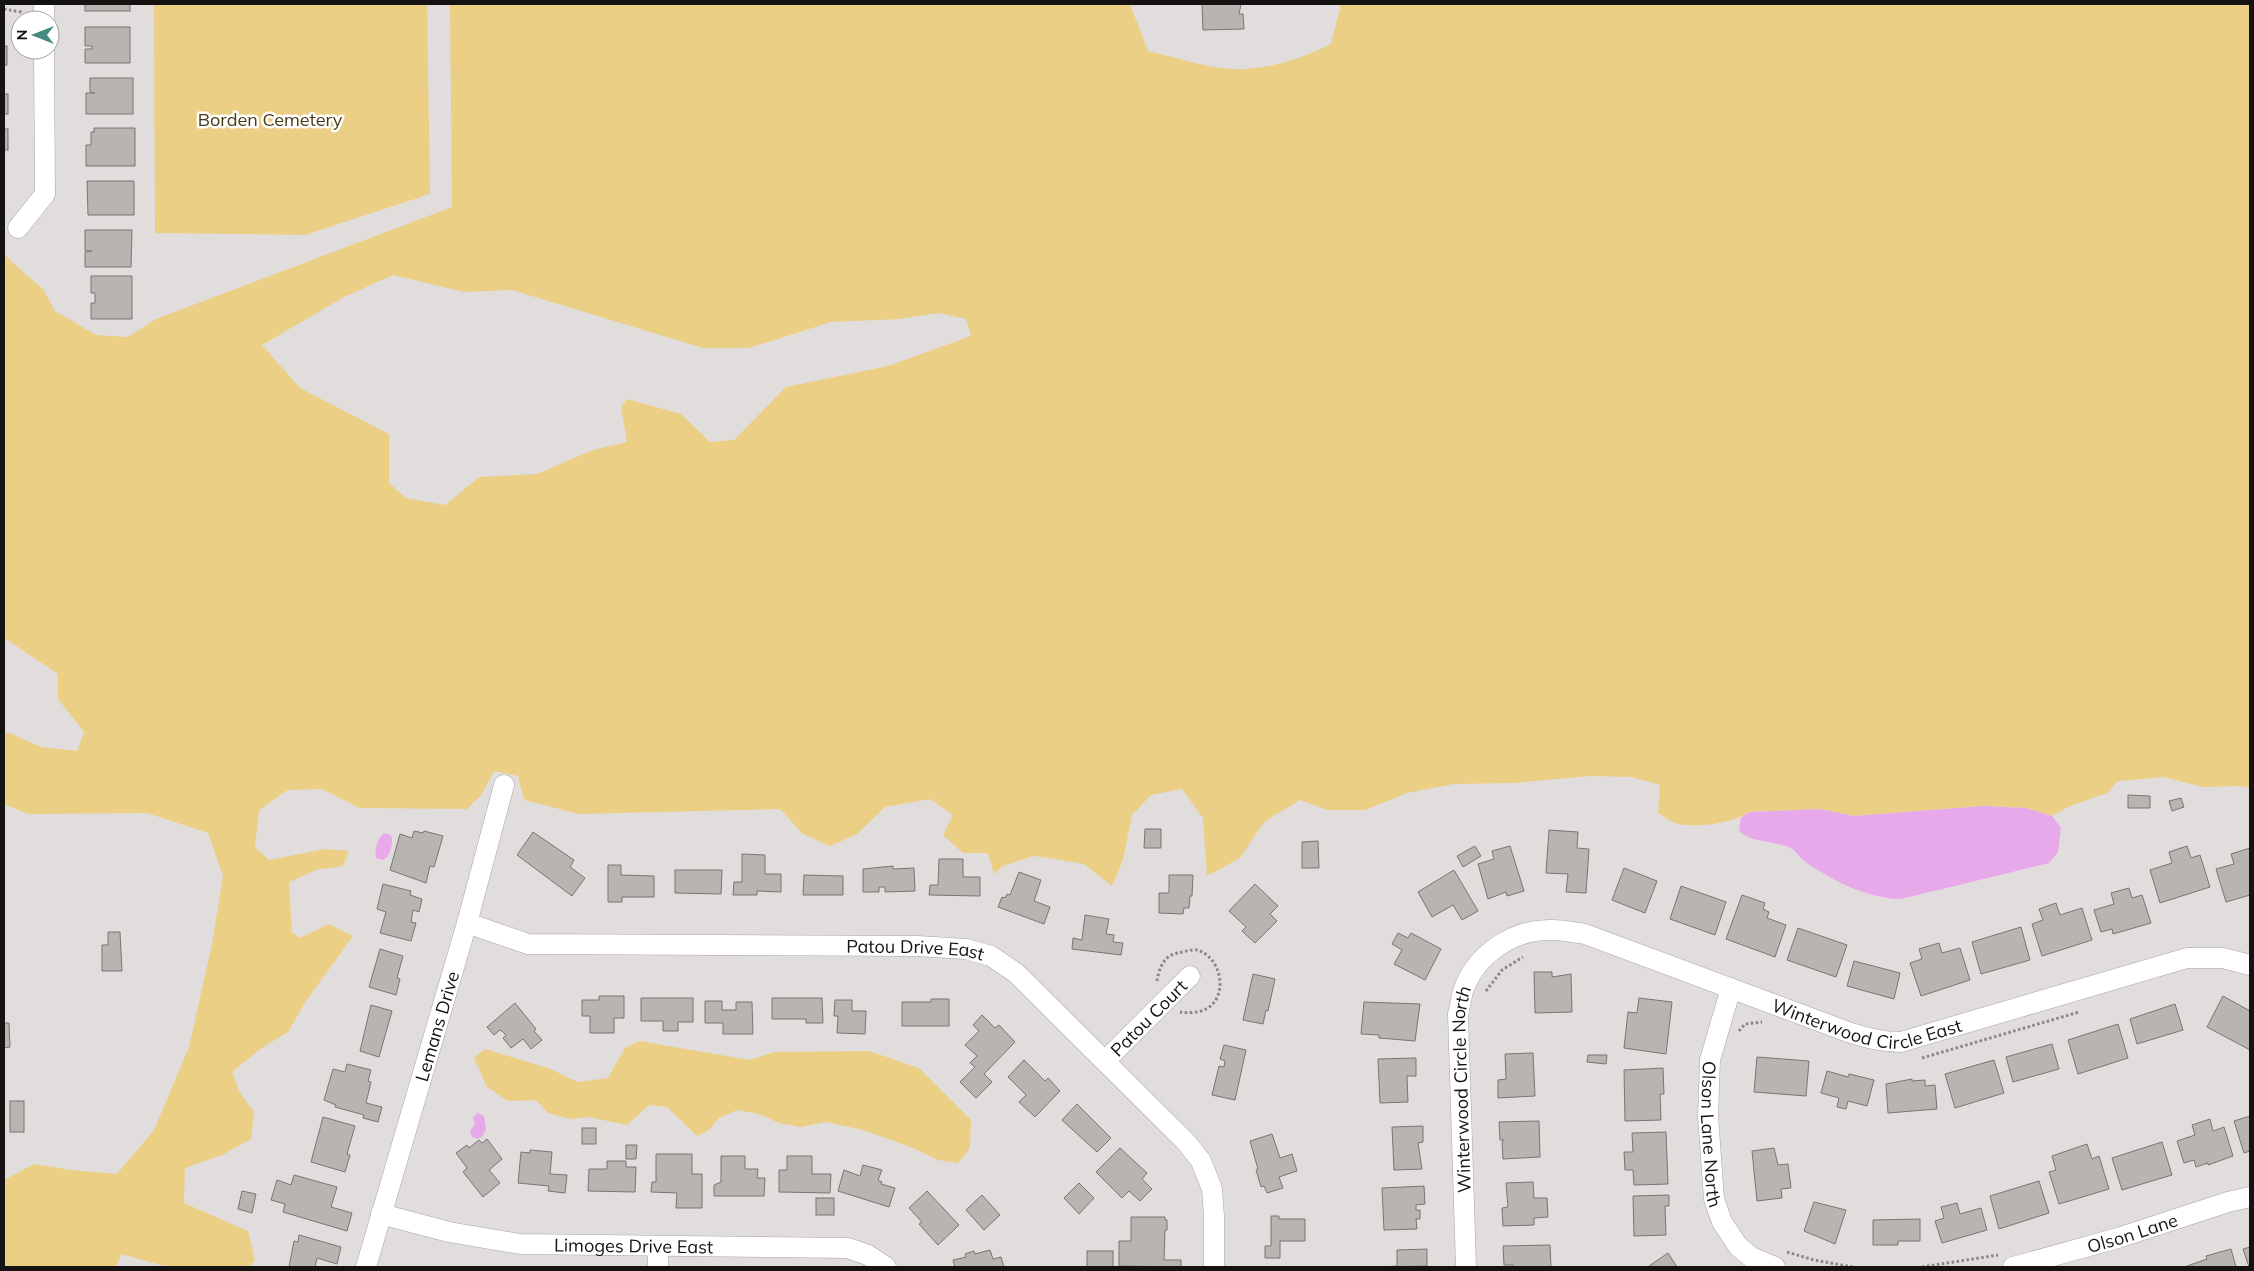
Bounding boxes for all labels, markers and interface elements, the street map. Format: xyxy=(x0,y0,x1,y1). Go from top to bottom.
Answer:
north arrow xyxy=(10,10,60,60)
text: N xyxy=(13,30,31,40)
park label: Borden Cemetery xyxy=(198,108,343,131)
street label: Patou Drive East xyxy=(846,934,987,965)
street label: Lemans Drive xyxy=(410,968,464,1084)
street label: Patou Court xyxy=(1105,974,1192,1061)
street label: Winterwood Circle North xyxy=(1446,982,1476,1193)
street label: Winterwood Circle East xyxy=(1769,993,1964,1054)
street label: Olson Lane North xyxy=(1696,1061,1727,1210)
street label: Olson Lane xyxy=(2084,1208,2180,1258)
street label: Limoges Drive East xyxy=(554,1233,713,1258)

